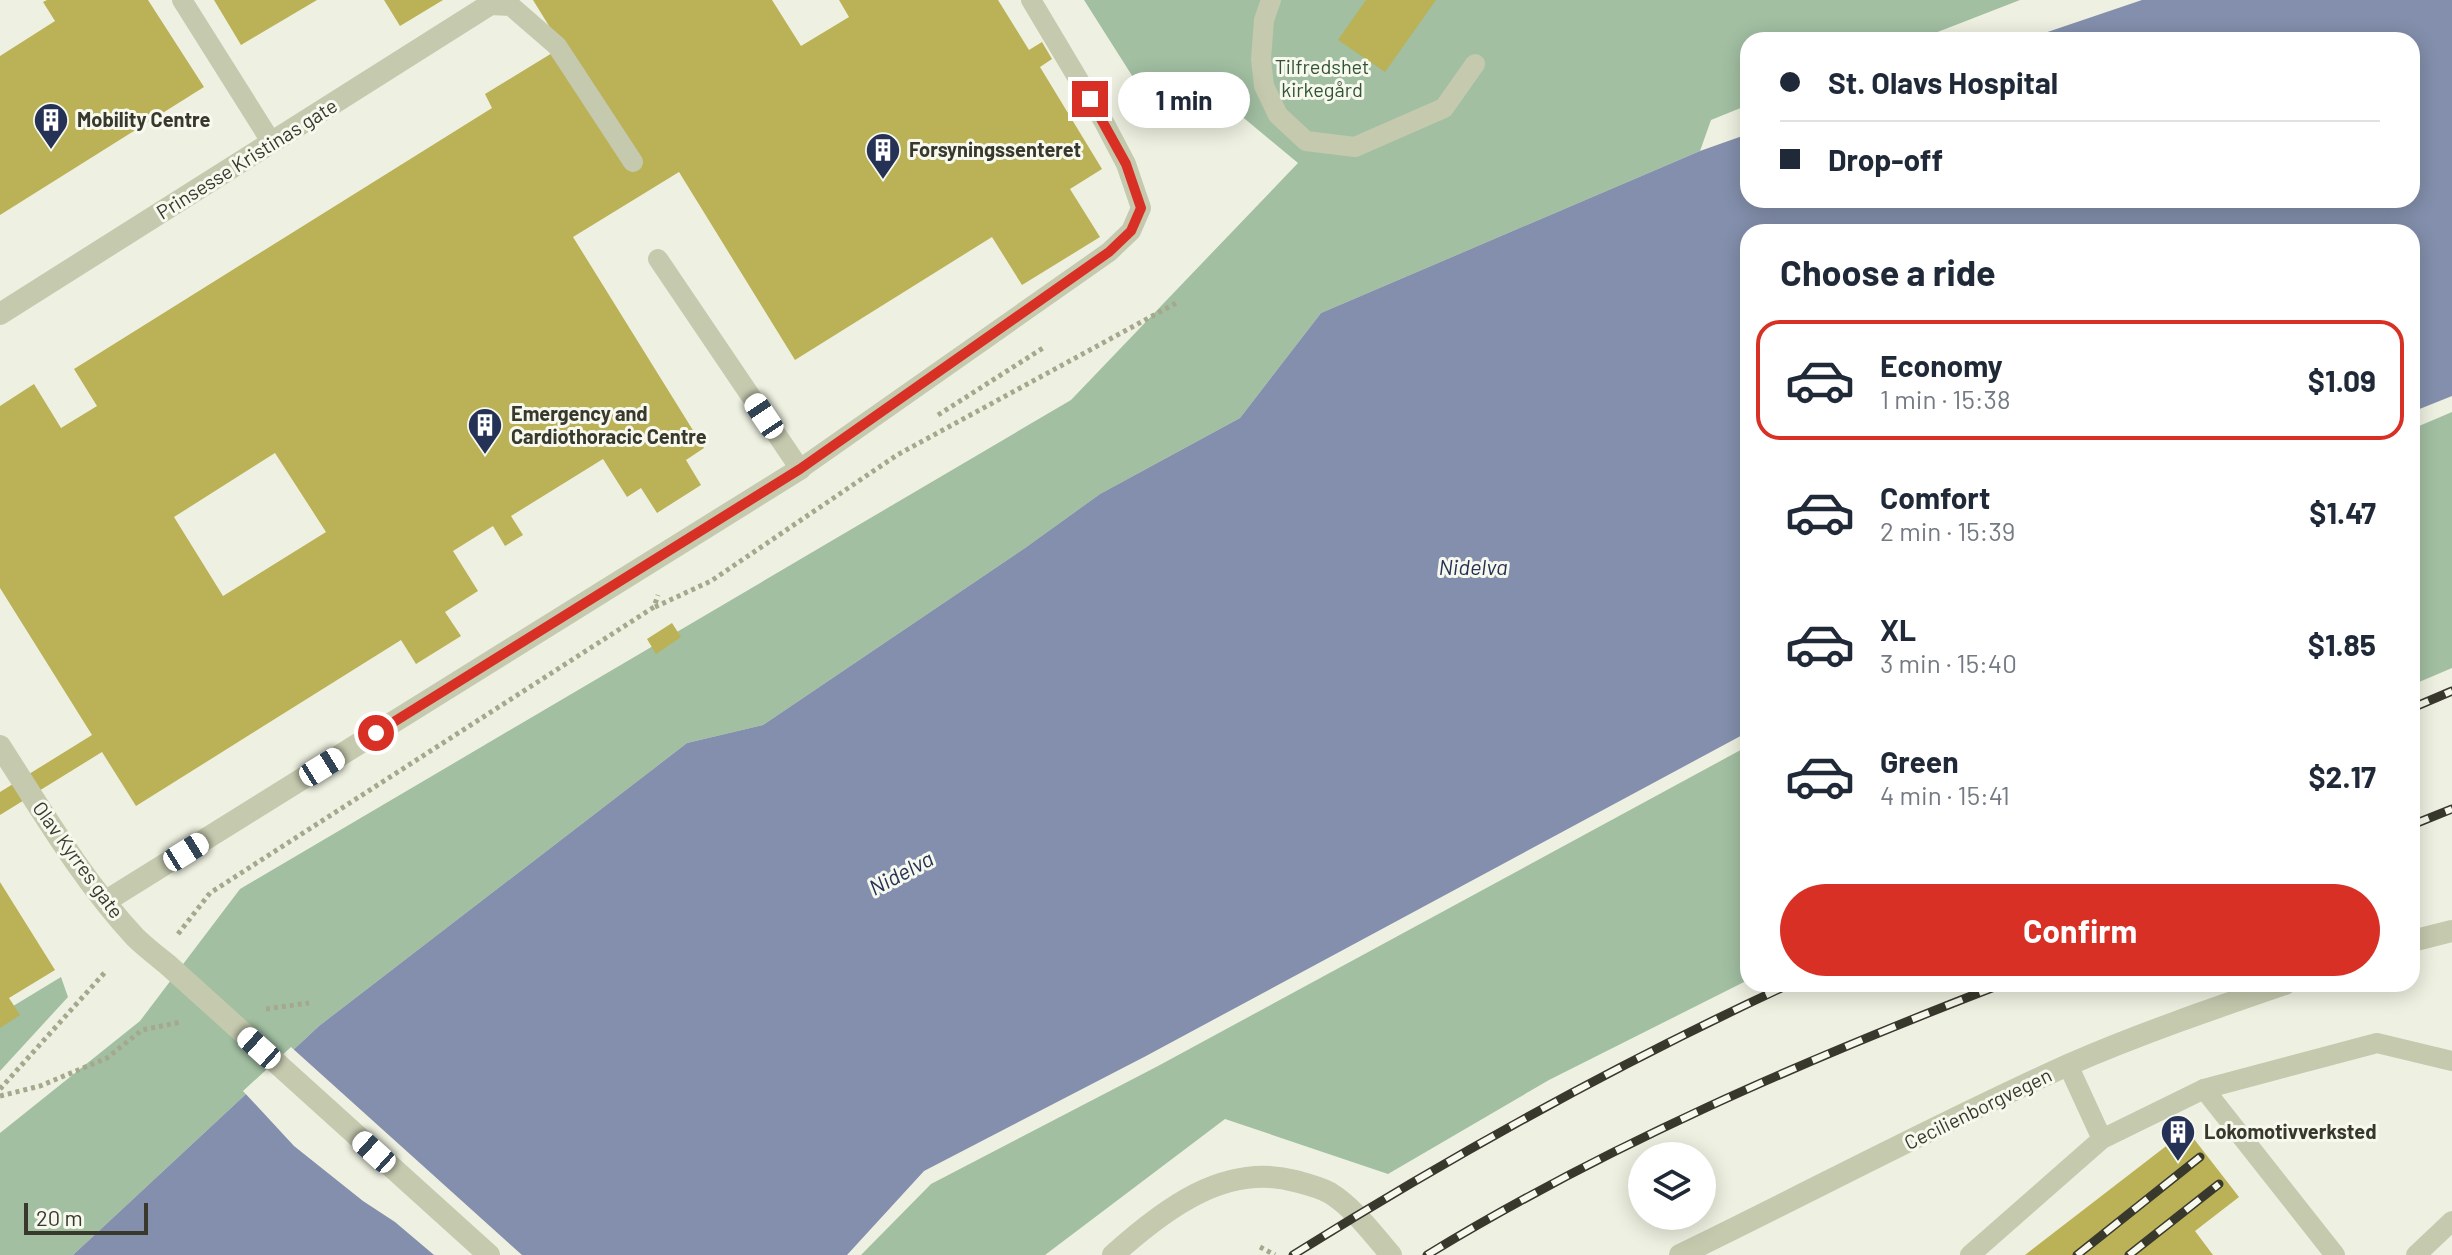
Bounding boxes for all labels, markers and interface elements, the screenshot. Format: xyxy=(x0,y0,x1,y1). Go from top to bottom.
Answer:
park label: Tilfredshet kirkegård xyxy=(1275,54,1369,101)
text: St. Olavs Hospital xyxy=(1828,64,2058,100)
callout: 1 min xyxy=(1118,71,1250,127)
route end xyxy=(1072,81,1108,117)
text: 1 min xyxy=(1156,84,1212,115)
street label: Prinsesse Kristinas gate xyxy=(152,93,341,224)
building icon: Mobility Centre xyxy=(32,101,70,151)
place label: Mobility Centre xyxy=(77,107,211,131)
building icon: Forsyningssenteret xyxy=(864,131,902,181)
place label: Forsyningssenteret xyxy=(909,137,1081,161)
text: Drop-off xyxy=(1828,141,1943,177)
text: Choose a ride xyxy=(1780,250,1996,293)
icon: car xyxy=(1784,344,1856,416)
text: Economy xyxy=(1880,347,2003,383)
text: $1.09 xyxy=(2308,362,2376,398)
text: 1 min · 15:38 xyxy=(1880,383,2011,414)
car xyxy=(741,389,787,443)
place label: Emergency and Cardiothoracic Centre xyxy=(511,401,707,448)
building icon: Emergency and Cardiothoracic Centre xyxy=(466,406,504,456)
icon: car xyxy=(1784,476,1856,548)
text: Comfort xyxy=(1880,479,1990,515)
text: $1.47 xyxy=(2309,494,2376,530)
text: 2 min · 15:39 xyxy=(1880,515,2015,546)
water label: Nidelva xyxy=(1438,553,1508,579)
icon: car xyxy=(1784,608,1856,680)
text: XL xyxy=(1880,611,1916,647)
text: $1.85 xyxy=(2308,626,2376,662)
text: 3 min · 15:40 xyxy=(1880,647,2017,678)
route start xyxy=(358,715,394,751)
icon: car xyxy=(1784,740,1856,812)
text: Green xyxy=(1880,743,1959,779)
car xyxy=(295,744,349,790)
text: $2.17 xyxy=(2308,758,2376,794)
text: 4 min · 15:41 xyxy=(1880,779,2010,810)
street label: Olav Kyrres gate xyxy=(28,796,129,923)
car xyxy=(159,829,213,875)
water label: Nidelva xyxy=(864,844,937,900)
button: Confirm xyxy=(1780,884,2380,976)
car xyxy=(233,1023,285,1073)
street label: Cecilienborgvegen xyxy=(1900,1062,2055,1154)
building icon: Lokomotivverksted xyxy=(2159,1113,2197,1163)
place label: Lokomotivverksted xyxy=(2204,1119,2377,1143)
car xyxy=(348,1127,400,1177)
map controls xyxy=(1628,1142,1716,1230)
button: layers xyxy=(1628,1142,1716,1230)
scale bar xyxy=(24,1199,148,1235)
text: 20 m xyxy=(36,1204,83,1230)

